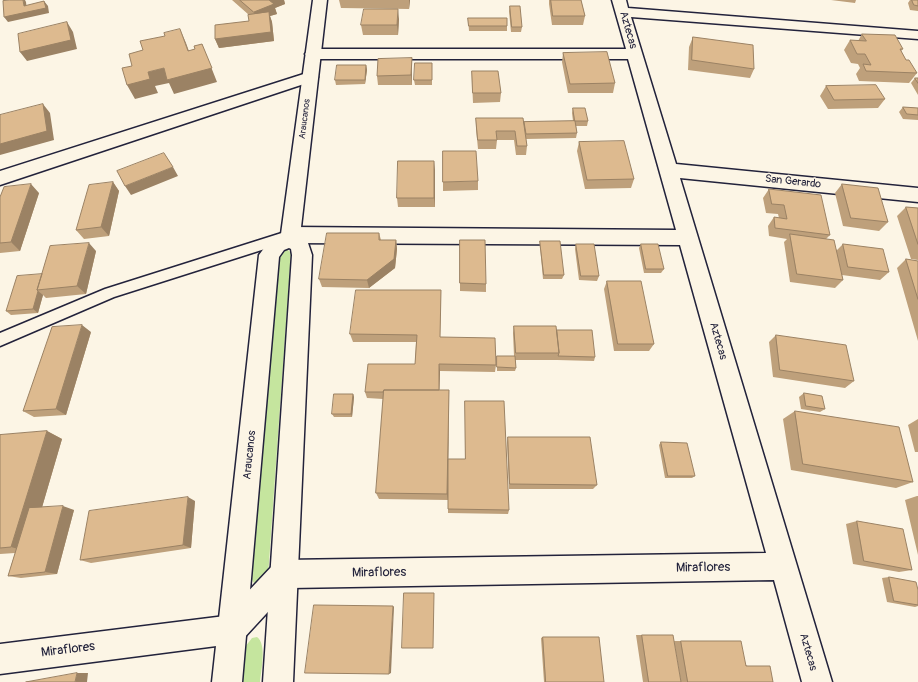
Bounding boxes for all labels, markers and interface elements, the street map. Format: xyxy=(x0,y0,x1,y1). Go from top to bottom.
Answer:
street label: Aztecas xyxy=(616,10,640,50)
street label: Araucanos xyxy=(297,98,313,140)
street label: San Gerardo xyxy=(764,172,822,192)
street label: Aztecas xyxy=(706,321,730,361)
street label: Araucanos xyxy=(241,430,259,480)
street label: Miraflores xyxy=(676,560,730,576)
street label: Miraflores xyxy=(352,565,406,581)
street label: Aztecas xyxy=(796,632,820,672)
street label: Miraflores xyxy=(40,639,96,661)

